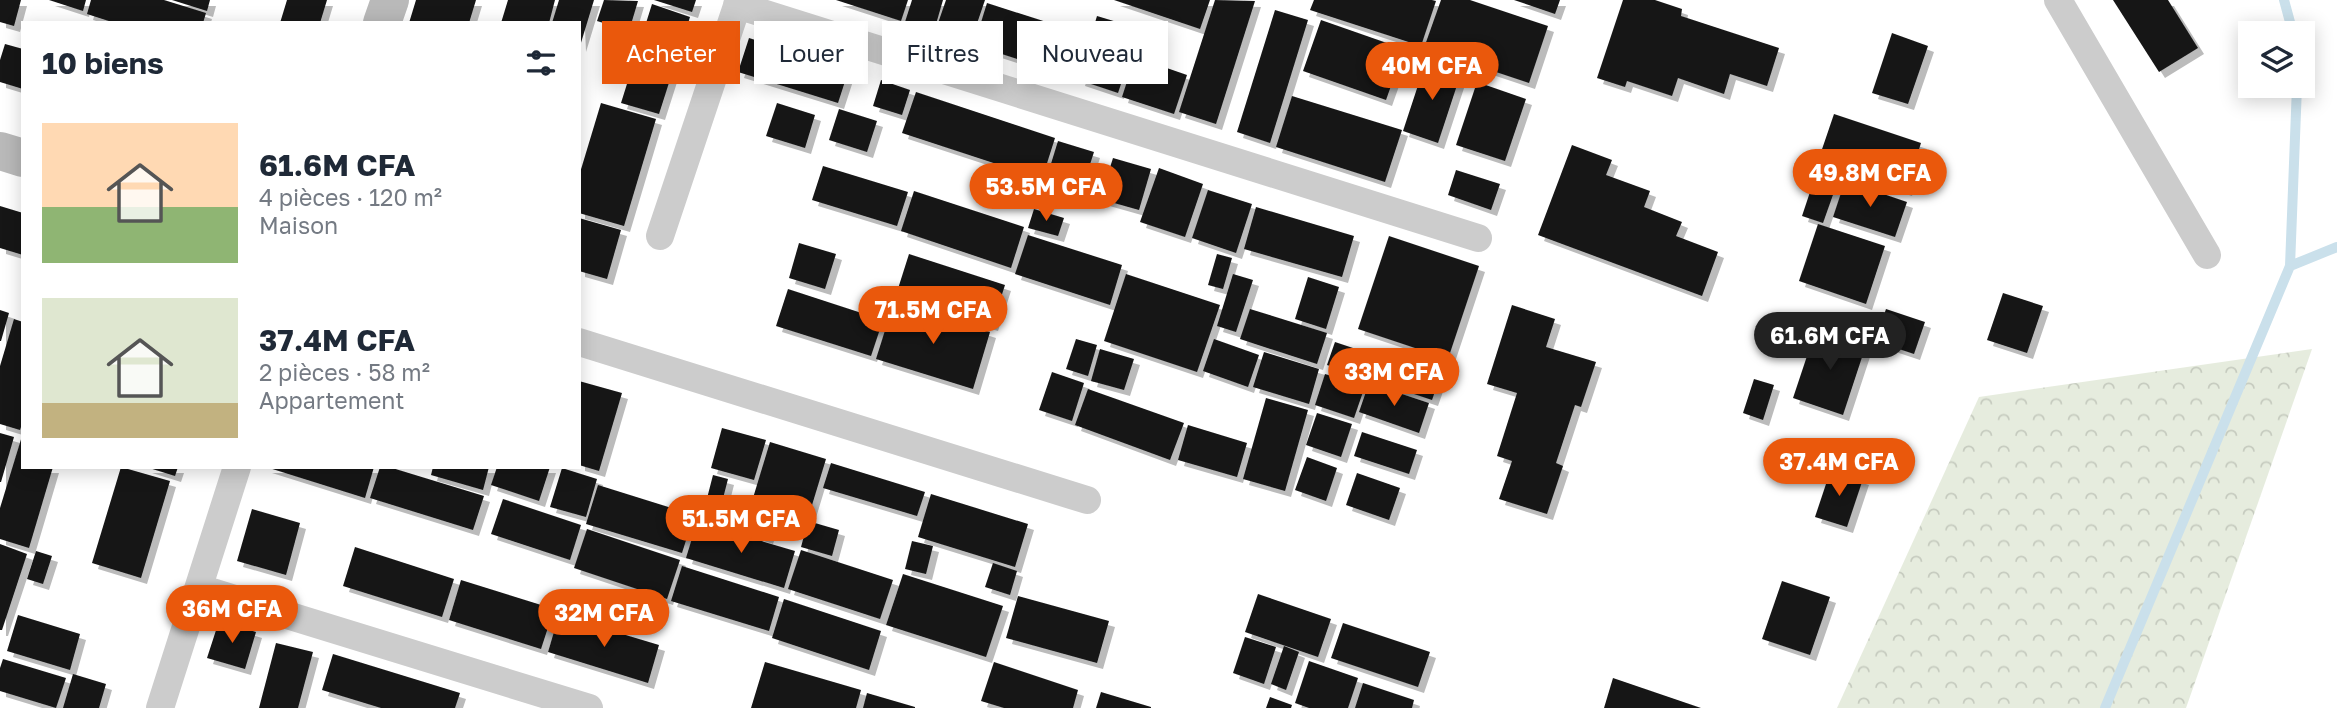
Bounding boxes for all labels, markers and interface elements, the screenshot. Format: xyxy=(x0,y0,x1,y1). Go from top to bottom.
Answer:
chip: Acheter xyxy=(602,21,740,84)
chip: Louer xyxy=(754,21,868,84)
chip: Filtres xyxy=(882,21,1003,84)
chip: Nouveau xyxy=(1017,21,1168,84)
map controls xyxy=(2238,21,2315,98)
button: layers xyxy=(2238,21,2315,98)
pin: 40M CFA xyxy=(1367,42,1497,102)
icon: filters xyxy=(522,44,560,82)
text: 10 biens xyxy=(42,45,164,81)
text: 40M CFA xyxy=(1382,51,1482,79)
text: 61.6M CFA xyxy=(259,147,415,183)
pin: 49.8M CFA xyxy=(1790,150,1950,209)
icon: home xyxy=(98,151,182,235)
text: 49.8M CFA xyxy=(1809,158,1931,186)
pin: 53.5M CFA xyxy=(966,164,1126,223)
text: 53.5M CFA xyxy=(986,172,1106,200)
text: 4 pièces · 120 m² xyxy=(259,183,442,211)
text: Maison xyxy=(259,211,338,239)
pin: 71.5M CFA xyxy=(853,286,1013,346)
text: 71.5M CFA xyxy=(874,295,992,323)
pin: 61.6M CFA xyxy=(1750,312,1910,372)
text: 61.6M CFA xyxy=(1770,321,1890,349)
text: 37.4M CFA xyxy=(259,322,415,358)
icon: home xyxy=(98,326,182,410)
pin: 33M CFA xyxy=(1329,348,1459,408)
text: 33M CFA xyxy=(1344,357,1444,385)
text: 2 pièces · 58 m² xyxy=(259,358,430,386)
text: Appartement xyxy=(259,386,404,414)
pin: 37.4M CFA xyxy=(1759,438,1919,498)
text: 37.4M CFA xyxy=(1779,447,1899,475)
pin: 51.5M CFA xyxy=(661,496,821,555)
text: 51.5M CFA xyxy=(682,504,800,532)
pin: 36M CFA xyxy=(167,586,297,645)
pin: 32M CFA xyxy=(539,590,669,649)
text: 36M CFA xyxy=(182,594,282,622)
text: 32M CFA xyxy=(554,598,654,626)

